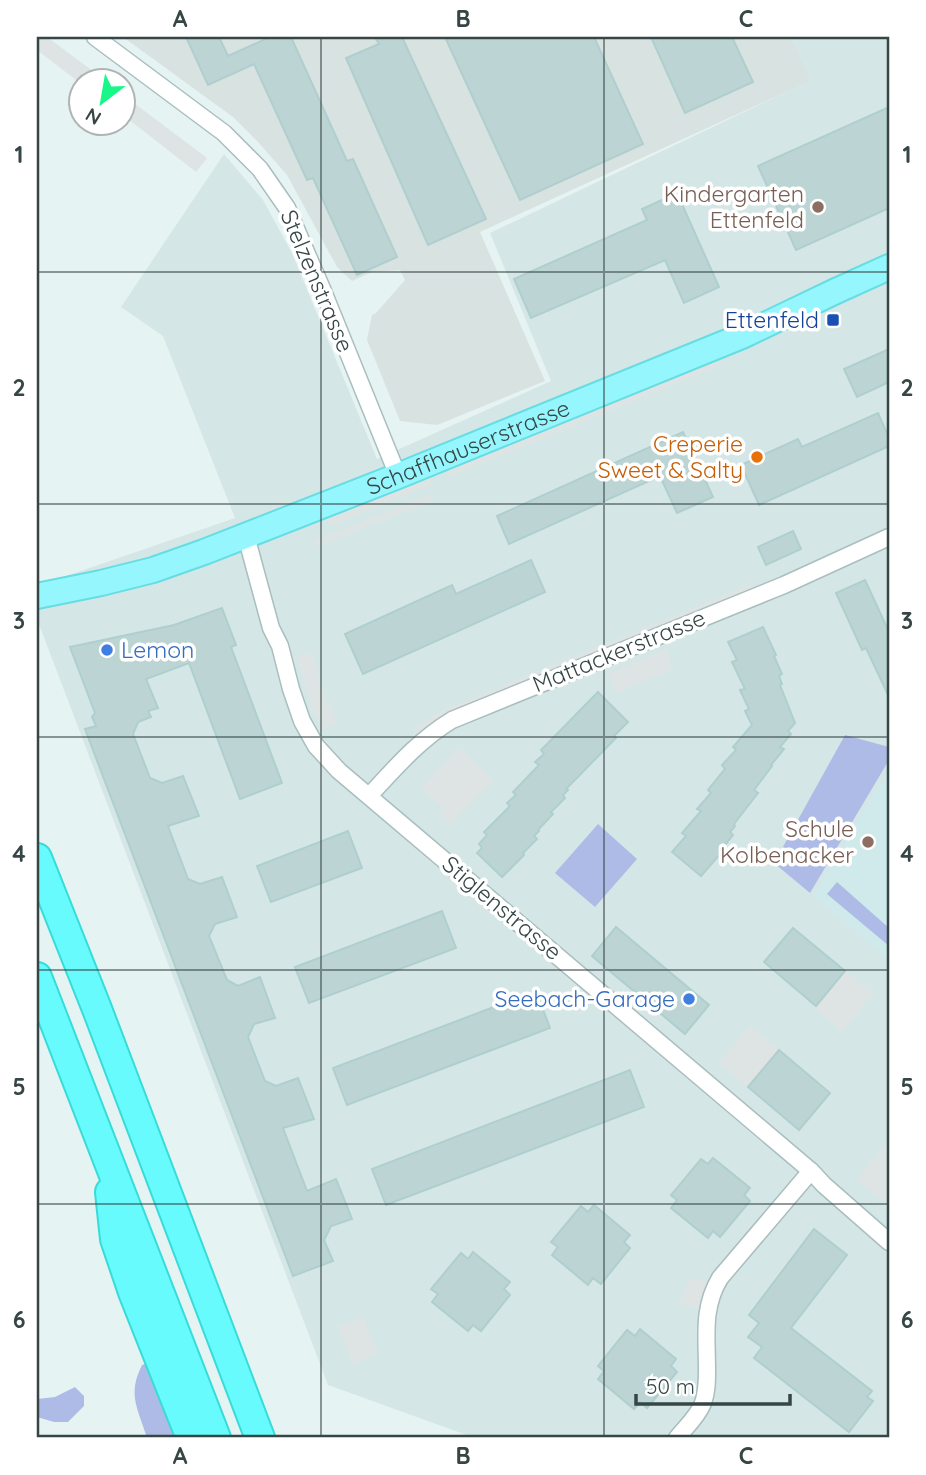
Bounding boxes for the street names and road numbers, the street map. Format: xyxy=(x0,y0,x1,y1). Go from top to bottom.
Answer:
street label: Stelzenstrasse xyxy=(274,205,360,356)
street label: Schaffhauserstrasse xyxy=(362,393,574,501)
street label: Mattackerstrasse xyxy=(528,603,709,698)
street label: Stiglenstrasse xyxy=(437,849,568,966)

